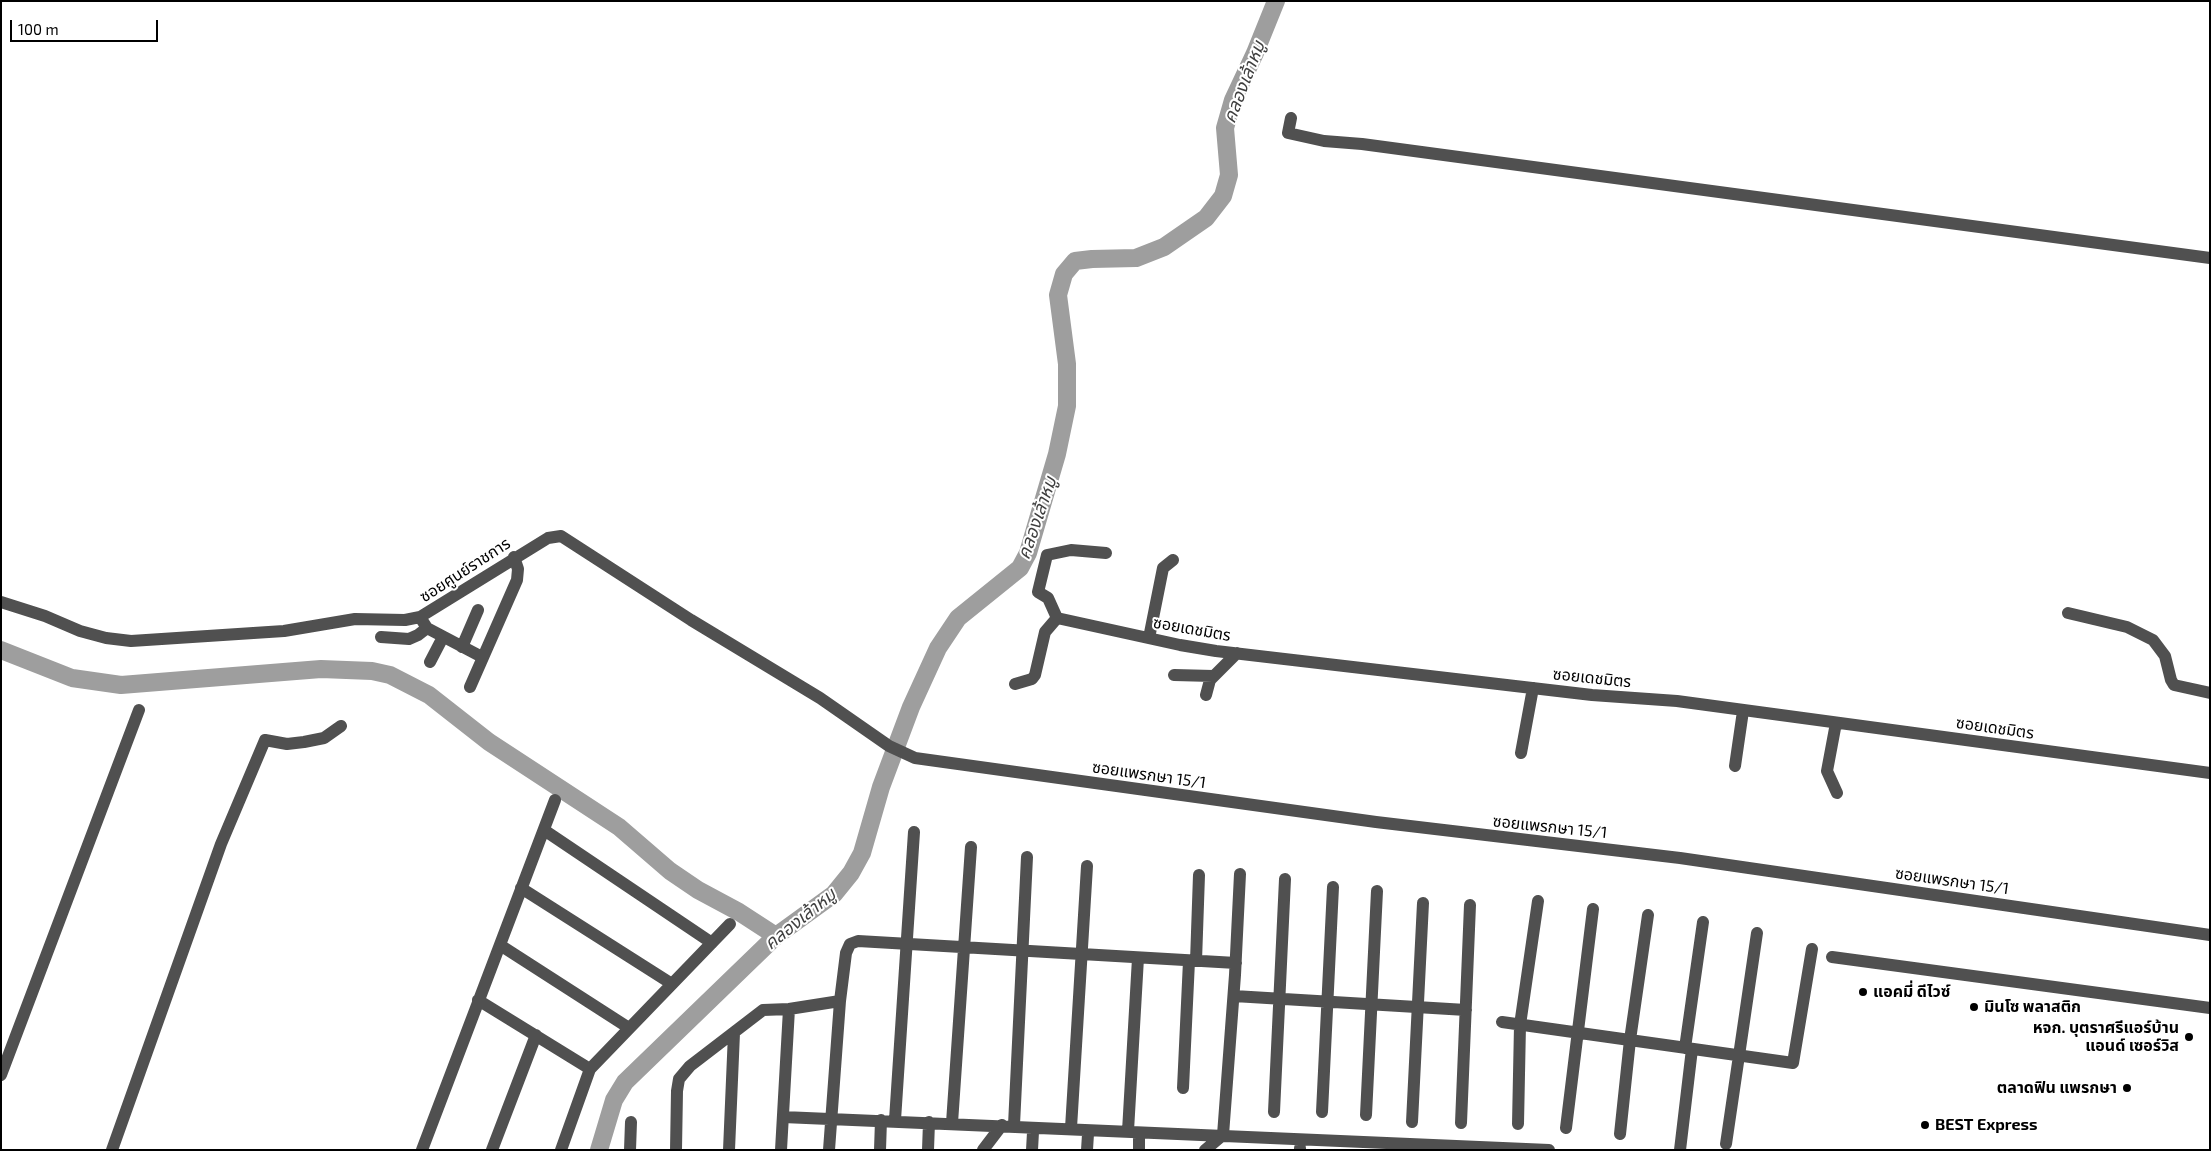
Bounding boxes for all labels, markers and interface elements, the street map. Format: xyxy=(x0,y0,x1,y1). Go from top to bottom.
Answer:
scale bar xyxy=(12,10,160,42)
text: 100 m xyxy=(18,20,59,38)
water label: คลองเล้าหมู xyxy=(1219,38,1269,126)
water label: คลองเล้าหมู xyxy=(1013,474,1061,562)
street label: ซอยศูนย์ราชการ xyxy=(416,534,514,606)
street label: ซอยเดชมิตร xyxy=(1152,613,1232,645)
street label: ซอยเดชมิตร xyxy=(1552,664,1632,692)
street label: ซอยเดชมิตร xyxy=(1955,713,2035,743)
street label: ซอยแพรกษา 15/1 xyxy=(1091,758,1207,792)
street label: ซอยแพรกษา 15/1 xyxy=(1492,811,1608,843)
street label: ซอยแพรกษา 15/1 xyxy=(1894,864,2010,898)
water label: คลองเล้าหมู xyxy=(760,884,840,954)
place label: แอคมี่ ดีไวซ์ xyxy=(1873,982,1950,1002)
marker: แอคมี่ ดีไวซ์ xyxy=(1857,986,1869,998)
place label: มินโซ พลาสติก xyxy=(1984,997,2081,1017)
marker: มินโซ พลาสติก xyxy=(1968,1001,1980,1013)
place label: หจก. บุตราศรีแอร์บ้าน แอนด์ เซอร์วิส xyxy=(2033,1018,2179,1056)
marker: หจก. บุตราศรีแอร์บ้าน แอนด์ เซอร์วิส xyxy=(2183,1031,2195,1043)
place label: ตลาดฟิน แพรกษา xyxy=(1997,1078,2117,1098)
marker: ตลาดฟิน แพรกษา xyxy=(2121,1082,2133,1094)
place label: BEST Express xyxy=(1935,1115,2038,1135)
marker: BEST Express xyxy=(1919,1119,1931,1131)

